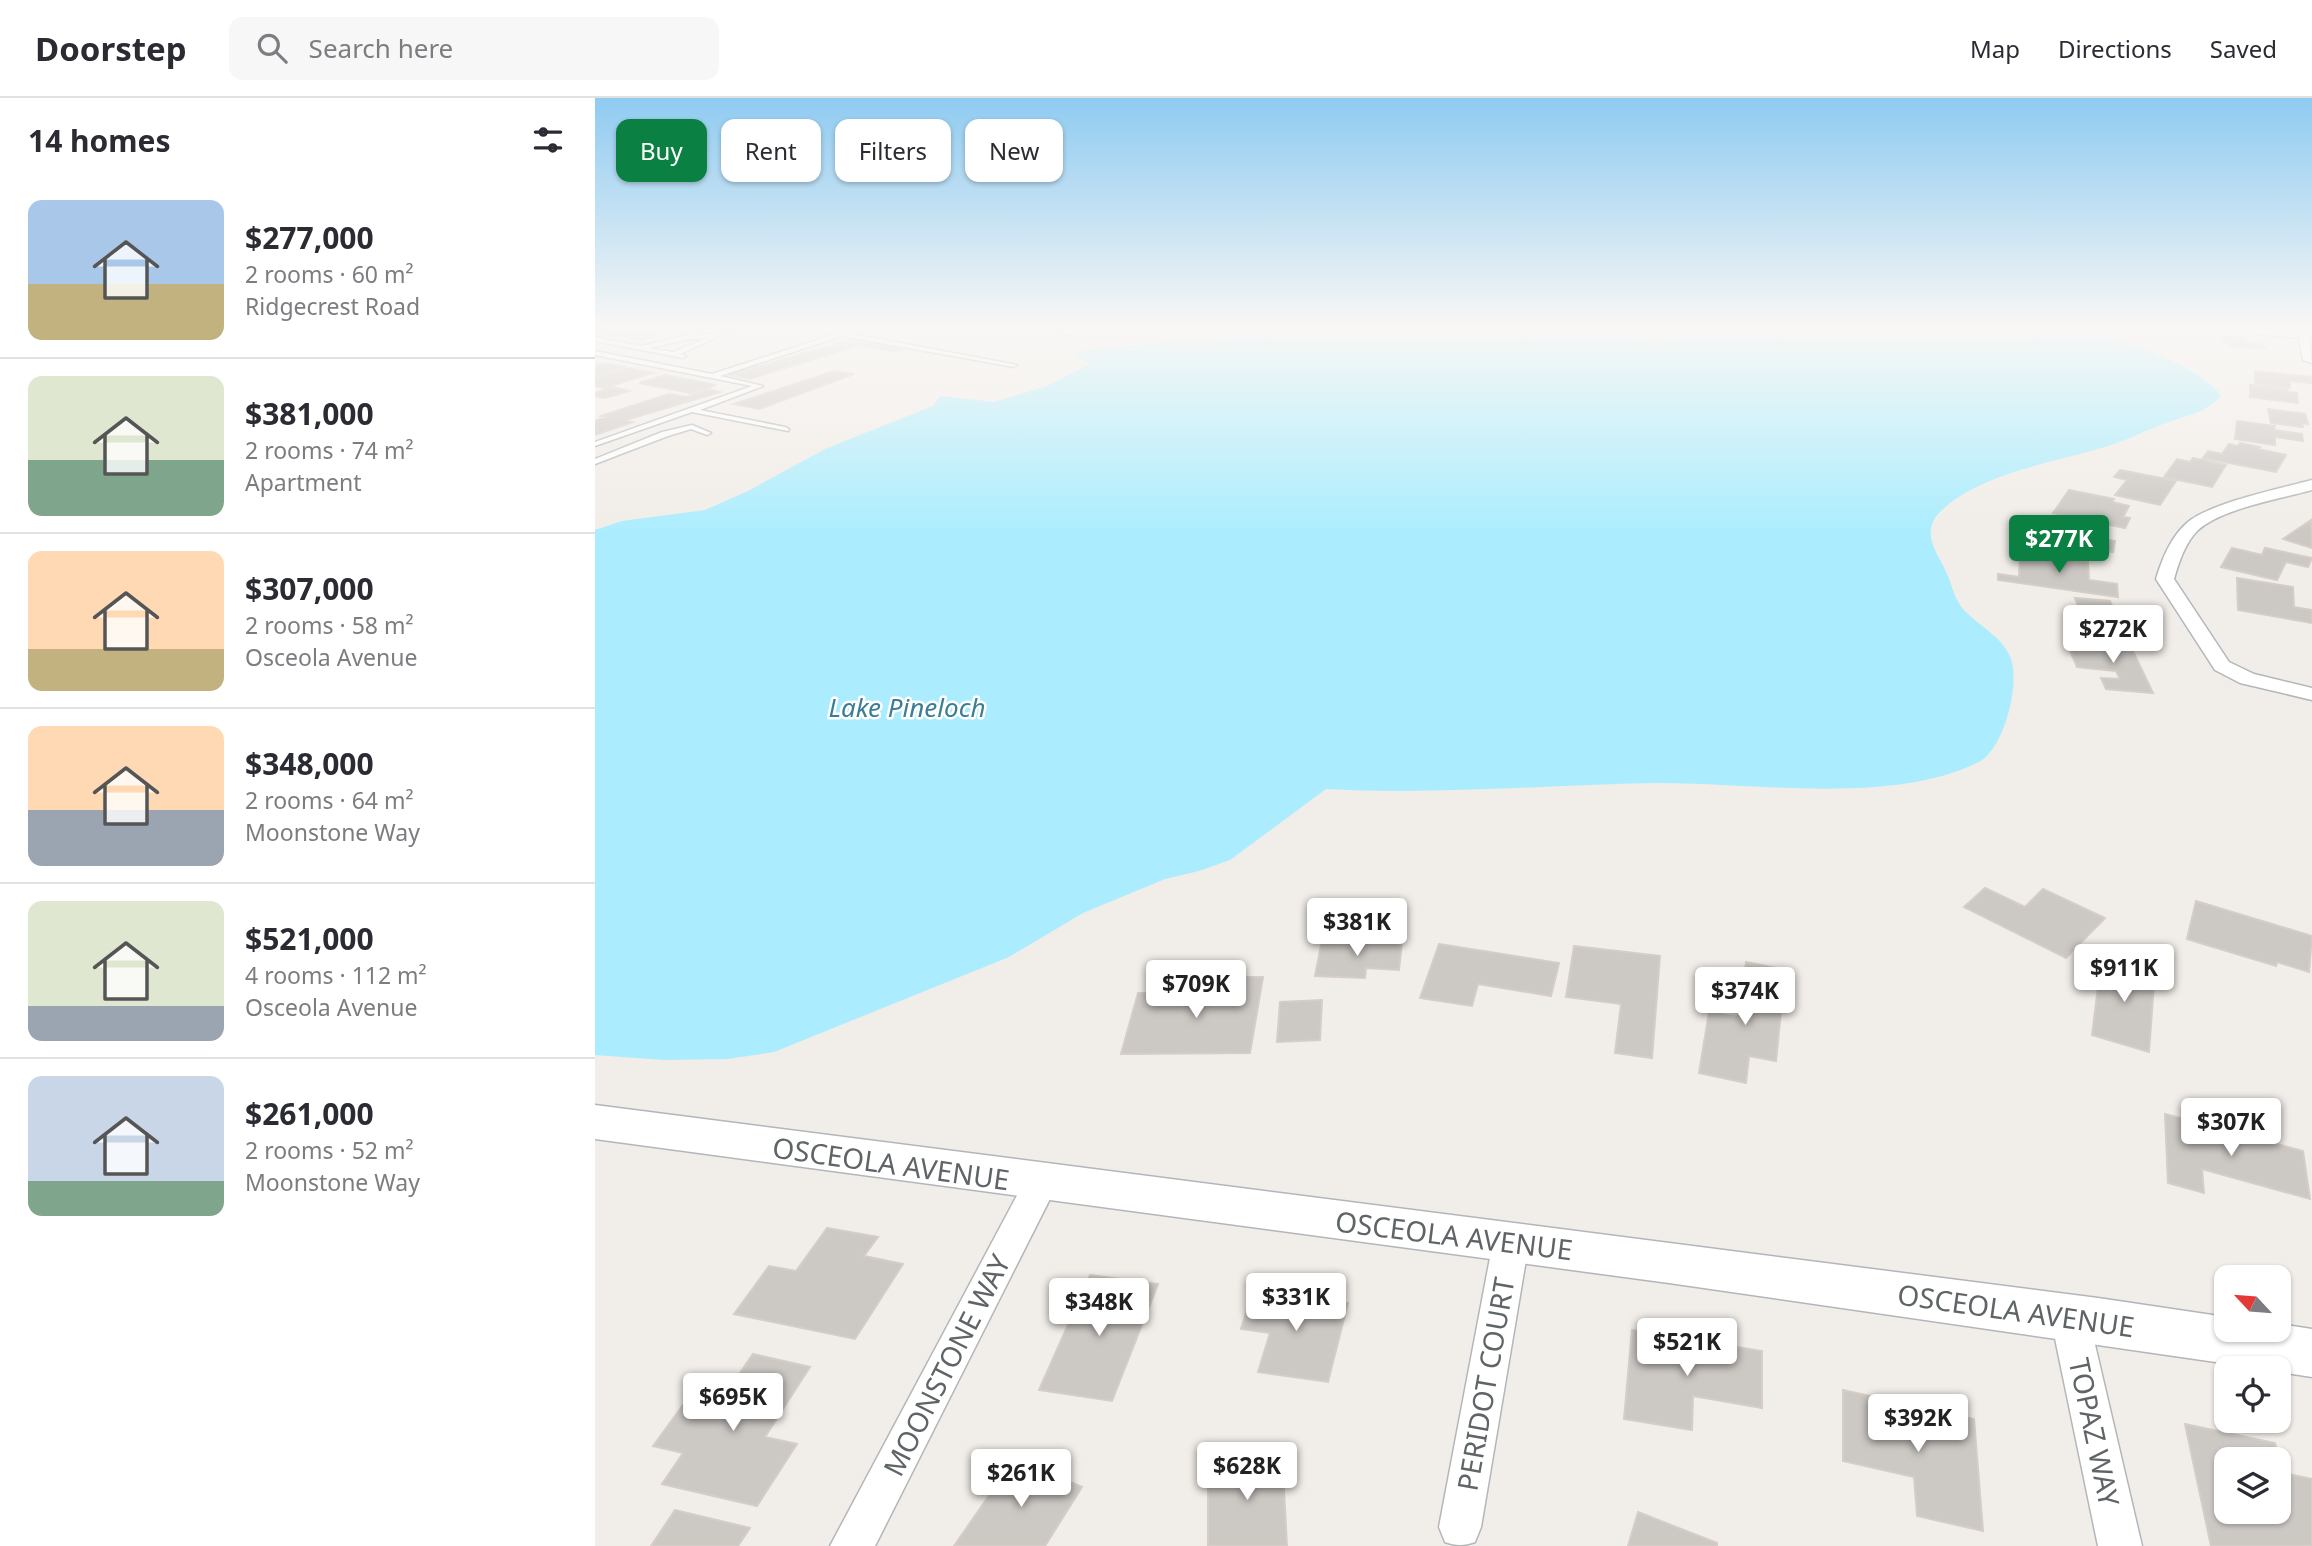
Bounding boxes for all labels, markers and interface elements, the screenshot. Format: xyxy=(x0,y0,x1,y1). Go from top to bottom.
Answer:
search box xyxy=(229,17,719,80)
text: Doorstep xyxy=(35,26,187,71)
icon: search xyxy=(253,29,291,67)
text: Search here xyxy=(309,30,453,66)
text: Map xyxy=(1970,32,2020,65)
text: Directions xyxy=(2058,32,2172,65)
text: Saved xyxy=(2210,32,2277,65)
chip: Buy xyxy=(616,119,707,182)
chip: Rent xyxy=(721,119,821,182)
chip: Filters xyxy=(835,119,951,182)
chip: New xyxy=(965,119,1063,182)
text: 14 homes xyxy=(28,120,171,161)
icon: filters xyxy=(529,121,567,159)
text: $277,000 xyxy=(245,217,374,258)
icon: home xyxy=(84,228,168,312)
text: 2 rooms · 60 m² xyxy=(245,258,414,290)
text: Ridgecrest Road xyxy=(245,290,420,322)
text: $381,000 xyxy=(245,393,374,434)
icon: home xyxy=(84,404,168,488)
text: 2 rooms · 74 m² xyxy=(245,434,414,466)
text: Apartment xyxy=(245,466,362,498)
pin: $277K xyxy=(2010,516,2108,575)
text: $277K xyxy=(2025,522,2093,554)
text: $307,000 xyxy=(245,568,374,609)
icon: home xyxy=(84,579,168,663)
pin: $272K xyxy=(2064,606,2162,665)
text: 2 rooms · 58 m² xyxy=(245,609,414,641)
text: $272K xyxy=(2079,612,2147,644)
text: Osceola Avenue xyxy=(245,641,417,673)
water label: Lake Pineloch xyxy=(829,689,985,725)
text: $348,000 xyxy=(245,743,374,784)
icon: home xyxy=(84,754,168,838)
text: 2 rooms · 64 m² xyxy=(245,784,414,816)
text: Moonstone Way xyxy=(245,816,420,848)
pin: $381K xyxy=(1308,898,1406,958)
text: $381K xyxy=(1323,905,1391,937)
text: $521,000 xyxy=(245,918,374,959)
icon: home xyxy=(84,929,168,1013)
pin: $911K xyxy=(2075,944,2173,1004)
text: $911K xyxy=(2090,951,2158,983)
text: 4 rooms · 112 m² xyxy=(245,959,427,991)
pin: $709K xyxy=(1147,960,1245,1020)
text: $709K xyxy=(1162,967,1230,999)
pin: $374K xyxy=(1696,968,1794,1027)
text: $374K xyxy=(1711,974,1779,1006)
text: Osceola Avenue xyxy=(245,991,417,1023)
text: $261,000 xyxy=(245,1093,374,1134)
pin: $307K xyxy=(2182,1098,2280,1158)
icon: home xyxy=(84,1104,168,1188)
text: $307K xyxy=(2197,1105,2265,1137)
street label: OSCEOLA AVENUE xyxy=(770,1128,1012,1198)
text: 2 rooms · 52 m² xyxy=(245,1134,414,1166)
text: Moonstone Way xyxy=(245,1166,420,1198)
street label: OSCEOLA AVENUE xyxy=(1333,1202,1575,1268)
street label: MOONSTONE WAY xyxy=(874,1248,1018,1482)
north arrow xyxy=(2214,1265,2291,1342)
map controls xyxy=(2214,1265,2291,1524)
pin: $331K xyxy=(1247,1274,1345,1333)
street label: PERIDOT COURT xyxy=(1448,1274,1523,1494)
street label: OSCEOLA AVENUE xyxy=(1895,1275,2137,1345)
pin: $348K xyxy=(1050,1278,1148,1338)
text: $331K xyxy=(1262,1280,1330,1312)
text: $348K xyxy=(1065,1285,1133,1317)
pin: $521K xyxy=(1638,1318,1736,1378)
text: $521K xyxy=(1653,1325,1721,1357)
street label: TOPAZ WAY xyxy=(2061,1354,2129,1510)
button: locate xyxy=(2214,1356,2291,1433)
pin: $695K xyxy=(684,1374,782,1433)
text: $695K xyxy=(699,1380,767,1412)
pin: $392K xyxy=(1869,1394,1967,1454)
text: $392K xyxy=(1884,1401,1952,1433)
pin: $628K xyxy=(1198,1442,1296,1502)
button: layers xyxy=(2214,1447,2291,1524)
text: $628K xyxy=(1213,1449,1281,1481)
pin: $261K xyxy=(972,1450,1070,1509)
text: $261K xyxy=(987,1456,1055,1488)

